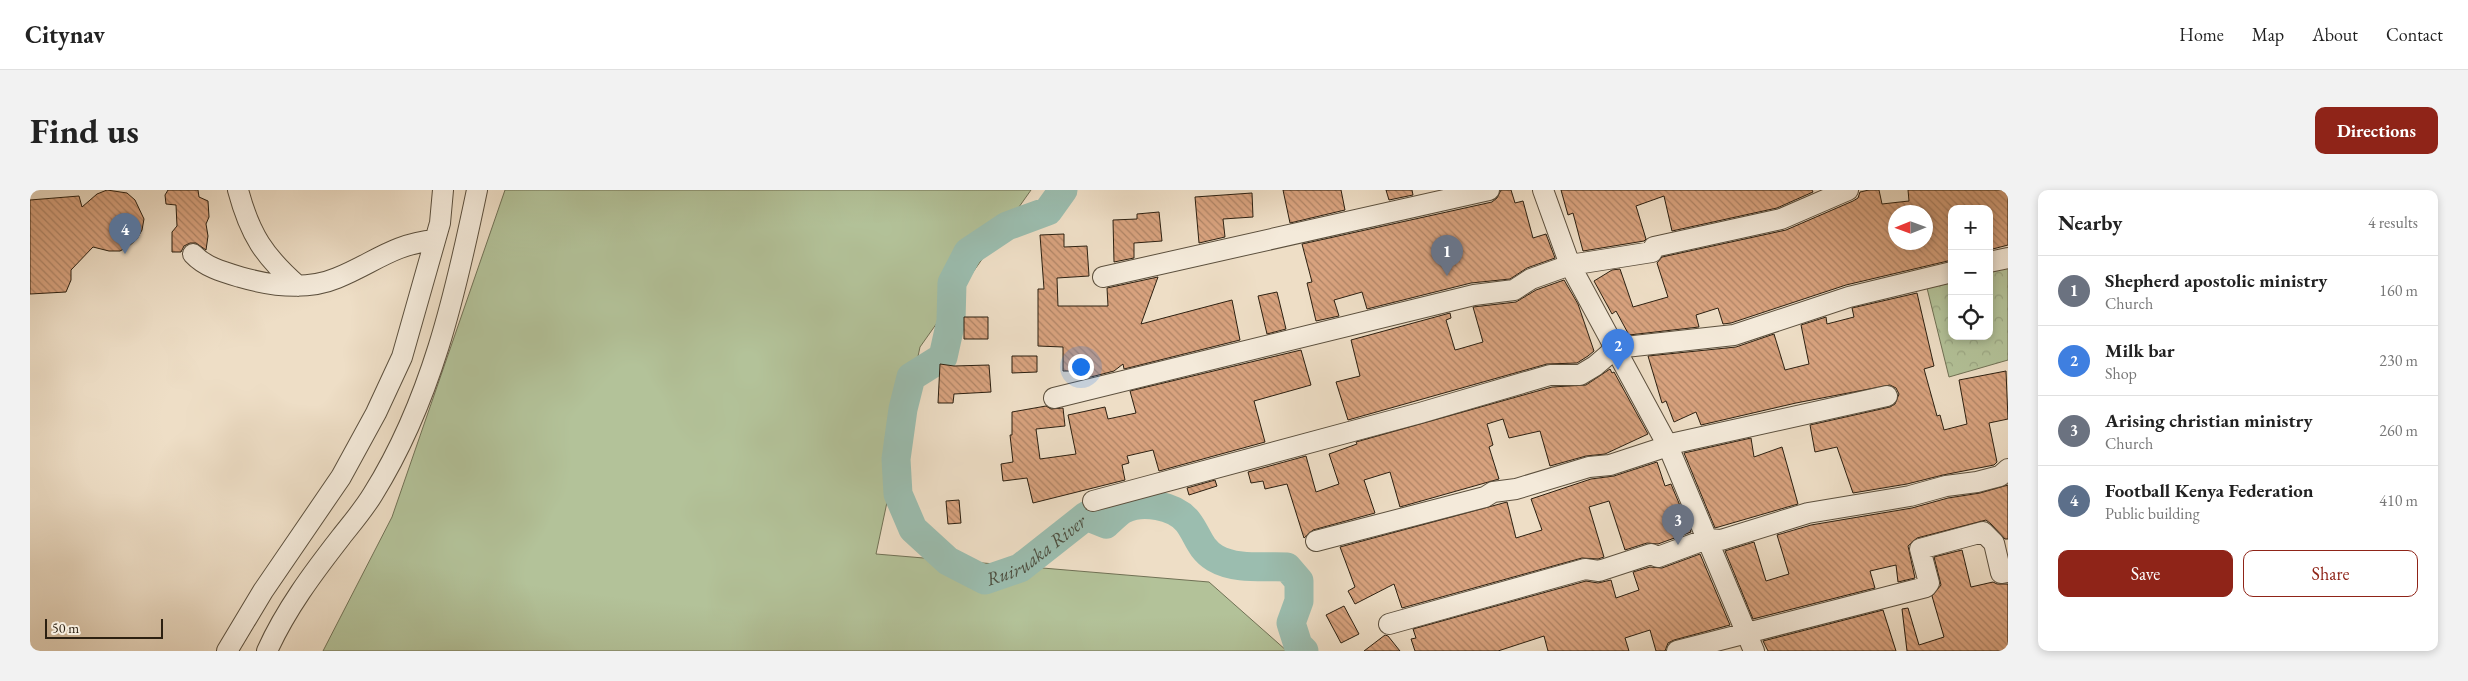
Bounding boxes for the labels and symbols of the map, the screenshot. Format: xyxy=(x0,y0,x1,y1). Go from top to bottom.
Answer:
north arrow xyxy=(1888,205,1933,250)
pin: 4 xyxy=(109,213,141,254)
pin: 1 xyxy=(1431,235,1463,276)
pin: 2 xyxy=(1602,329,1634,370)
your location xyxy=(1068,354,1094,380)
pin: 3 xyxy=(1662,504,1694,545)
water label: Ruiruaka River xyxy=(982,508,1092,591)
scale bar xyxy=(45,616,162,639)

